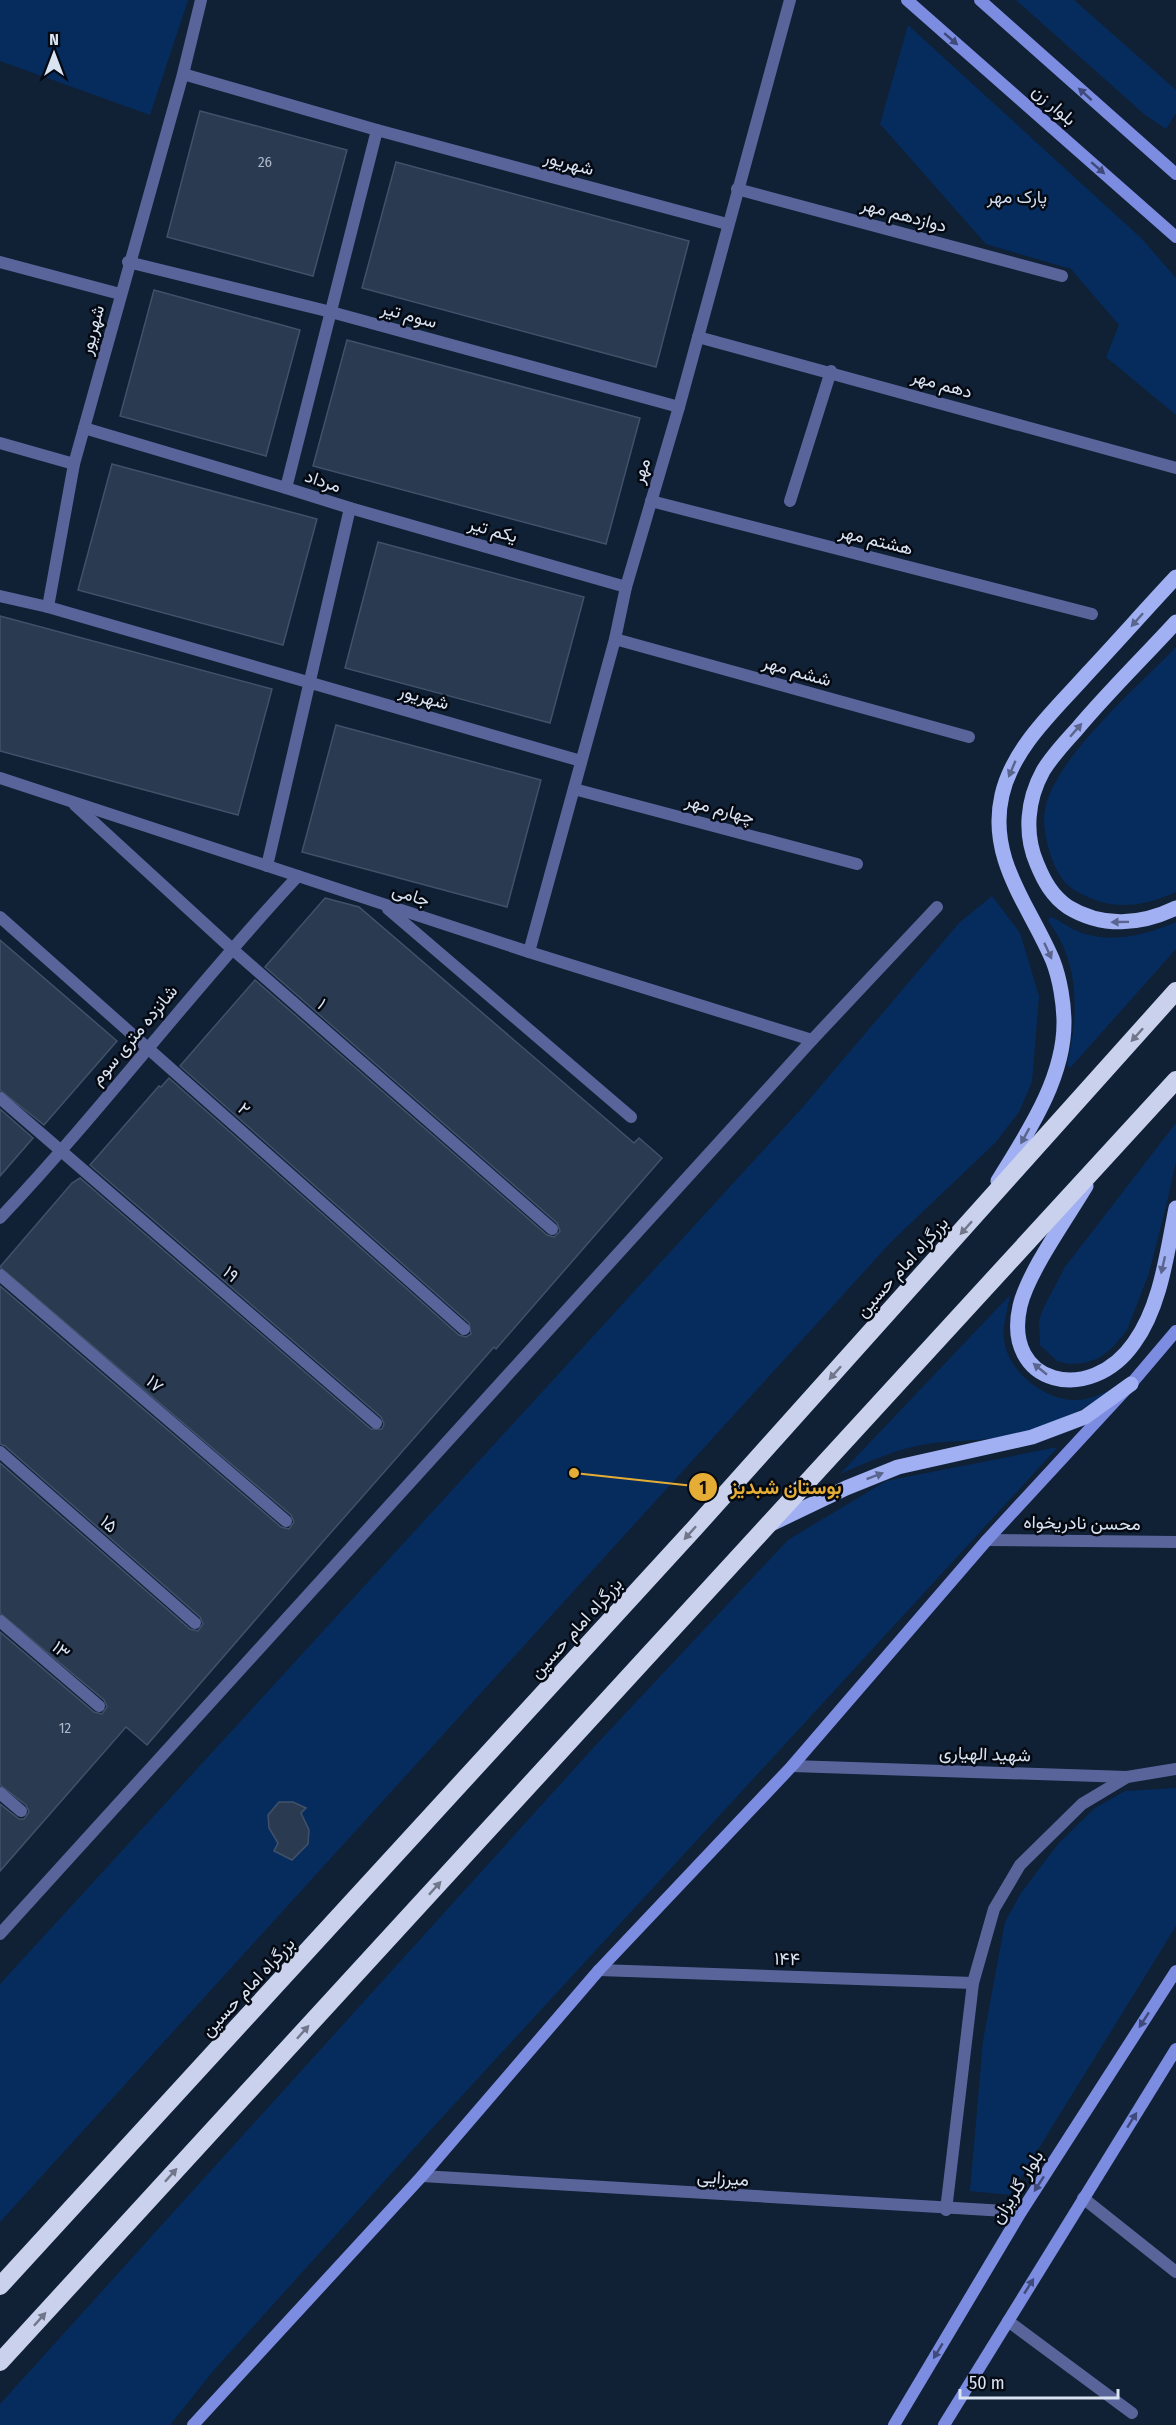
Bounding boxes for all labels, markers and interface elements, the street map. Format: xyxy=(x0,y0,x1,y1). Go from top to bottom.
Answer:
north arrow xyxy=(24,24,84,84)
text: N xyxy=(49,30,59,49)
one-way arrow xyxy=(943,32,958,45)
street label: بلوار زن xyxy=(1027,80,1081,130)
one-way arrow xyxy=(1078,88,1093,101)
street label: شهریور xyxy=(541,146,596,180)
house number: 26 xyxy=(258,153,272,171)
one-way arrow xyxy=(1090,161,1105,175)
park label: پارک مهر xyxy=(986,186,1047,209)
street label: دوازدهم مهر xyxy=(858,193,949,238)
street label: سوم تیر xyxy=(378,297,439,334)
street label: شهریور xyxy=(75,303,109,358)
street label: دهم مهر xyxy=(908,365,975,404)
street label: مهر xyxy=(626,456,655,487)
street label: مرداد xyxy=(302,465,344,497)
street label: یکم تیر xyxy=(465,512,520,548)
street label: هشتم مهر xyxy=(836,520,915,561)
one-way arrow xyxy=(1131,612,1144,627)
street label: ششم مهر xyxy=(759,650,834,692)
street label: شهریور xyxy=(396,679,451,715)
one-way arrow xyxy=(1069,723,1082,738)
one-way arrow xyxy=(1007,760,1017,778)
street label: چهارم مهر xyxy=(682,789,757,830)
street label: جامی xyxy=(389,879,433,911)
one-way arrow xyxy=(1110,917,1129,927)
one-way arrow xyxy=(1043,942,1053,960)
street label: شانزده متری سوم xyxy=(86,981,183,1090)
street label: ۱ xyxy=(313,994,331,1014)
one-way arrow xyxy=(1131,1027,1144,1042)
street label: ۲ xyxy=(233,1098,255,1120)
one-way arrow xyxy=(1020,1128,1030,1145)
street label: بزرگراه امام حسین xyxy=(851,1212,954,1323)
one-way arrow xyxy=(959,1220,973,1235)
one-way arrow xyxy=(1158,1256,1168,1275)
street label: ۱۹ xyxy=(219,1261,243,1287)
one-way arrow xyxy=(1032,1362,1048,1375)
one-way arrow xyxy=(828,1365,842,1380)
street label: ۱۷ xyxy=(142,1371,168,1397)
callout: بوستان شبدیز xyxy=(688,1468,853,1506)
one-way arrow xyxy=(867,1471,885,1481)
text: بوستان شبدیز xyxy=(729,1475,842,1500)
text: 1 xyxy=(699,1477,707,1499)
street label: ۱۵ xyxy=(96,1511,122,1537)
street label: محسن نادریخواه xyxy=(1023,1511,1141,1535)
one-way arrow xyxy=(684,1525,697,1540)
street label: بزرگراه امام حسین xyxy=(525,1573,628,1684)
street label: ۱۳ xyxy=(47,1636,75,1664)
house number: 12 xyxy=(59,1719,72,1737)
street label: شهید الهیاری xyxy=(939,1741,1031,1767)
one-way arrow xyxy=(428,1880,442,1895)
street label: بزرگراه امام حسین xyxy=(196,1933,300,2042)
street label: ۱۴۴ xyxy=(774,1948,800,1970)
one-way arrow xyxy=(1139,2012,1150,2028)
one-way arrow xyxy=(296,2024,310,2039)
one-way arrow xyxy=(1126,2112,1137,2128)
street label: بلوار گلریزان xyxy=(986,2146,1048,2228)
street label: میرزایی xyxy=(696,2165,750,2191)
one-way arrow xyxy=(164,2168,178,2183)
one-way arrow xyxy=(1034,2176,1045,2193)
one-way arrow xyxy=(1024,2278,1035,2294)
one-way arrow xyxy=(32,2312,46,2326)
one-way arrow xyxy=(933,2343,943,2360)
scale bar xyxy=(960,2362,1118,2400)
text: 50 m xyxy=(969,2372,1005,2394)

